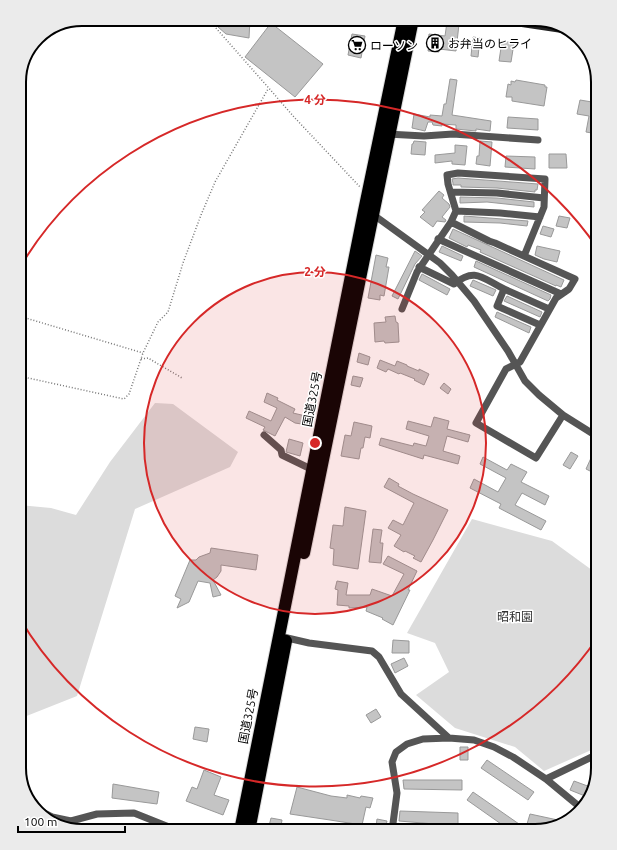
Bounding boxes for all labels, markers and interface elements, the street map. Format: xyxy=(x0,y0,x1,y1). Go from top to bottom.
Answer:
building icon: お弁当のヒライ xyxy=(425,33,445,53)
supermarket icon: ローソン xyxy=(347,35,367,55)
place label: お弁当のヒライ xyxy=(448,37,532,50)
place label: ローソン xyxy=(370,39,418,52)
text: 4 分 xyxy=(304,93,326,106)
text: 2 分 xyxy=(304,265,326,278)
street label: 国道325号 xyxy=(300,370,324,428)
centre of rings xyxy=(308,436,322,450)
park label: 昭和園 xyxy=(497,610,533,623)
street label: 国道325号 xyxy=(236,687,260,745)
scale bar xyxy=(18,808,125,834)
text: 100 m xyxy=(24,815,57,828)

